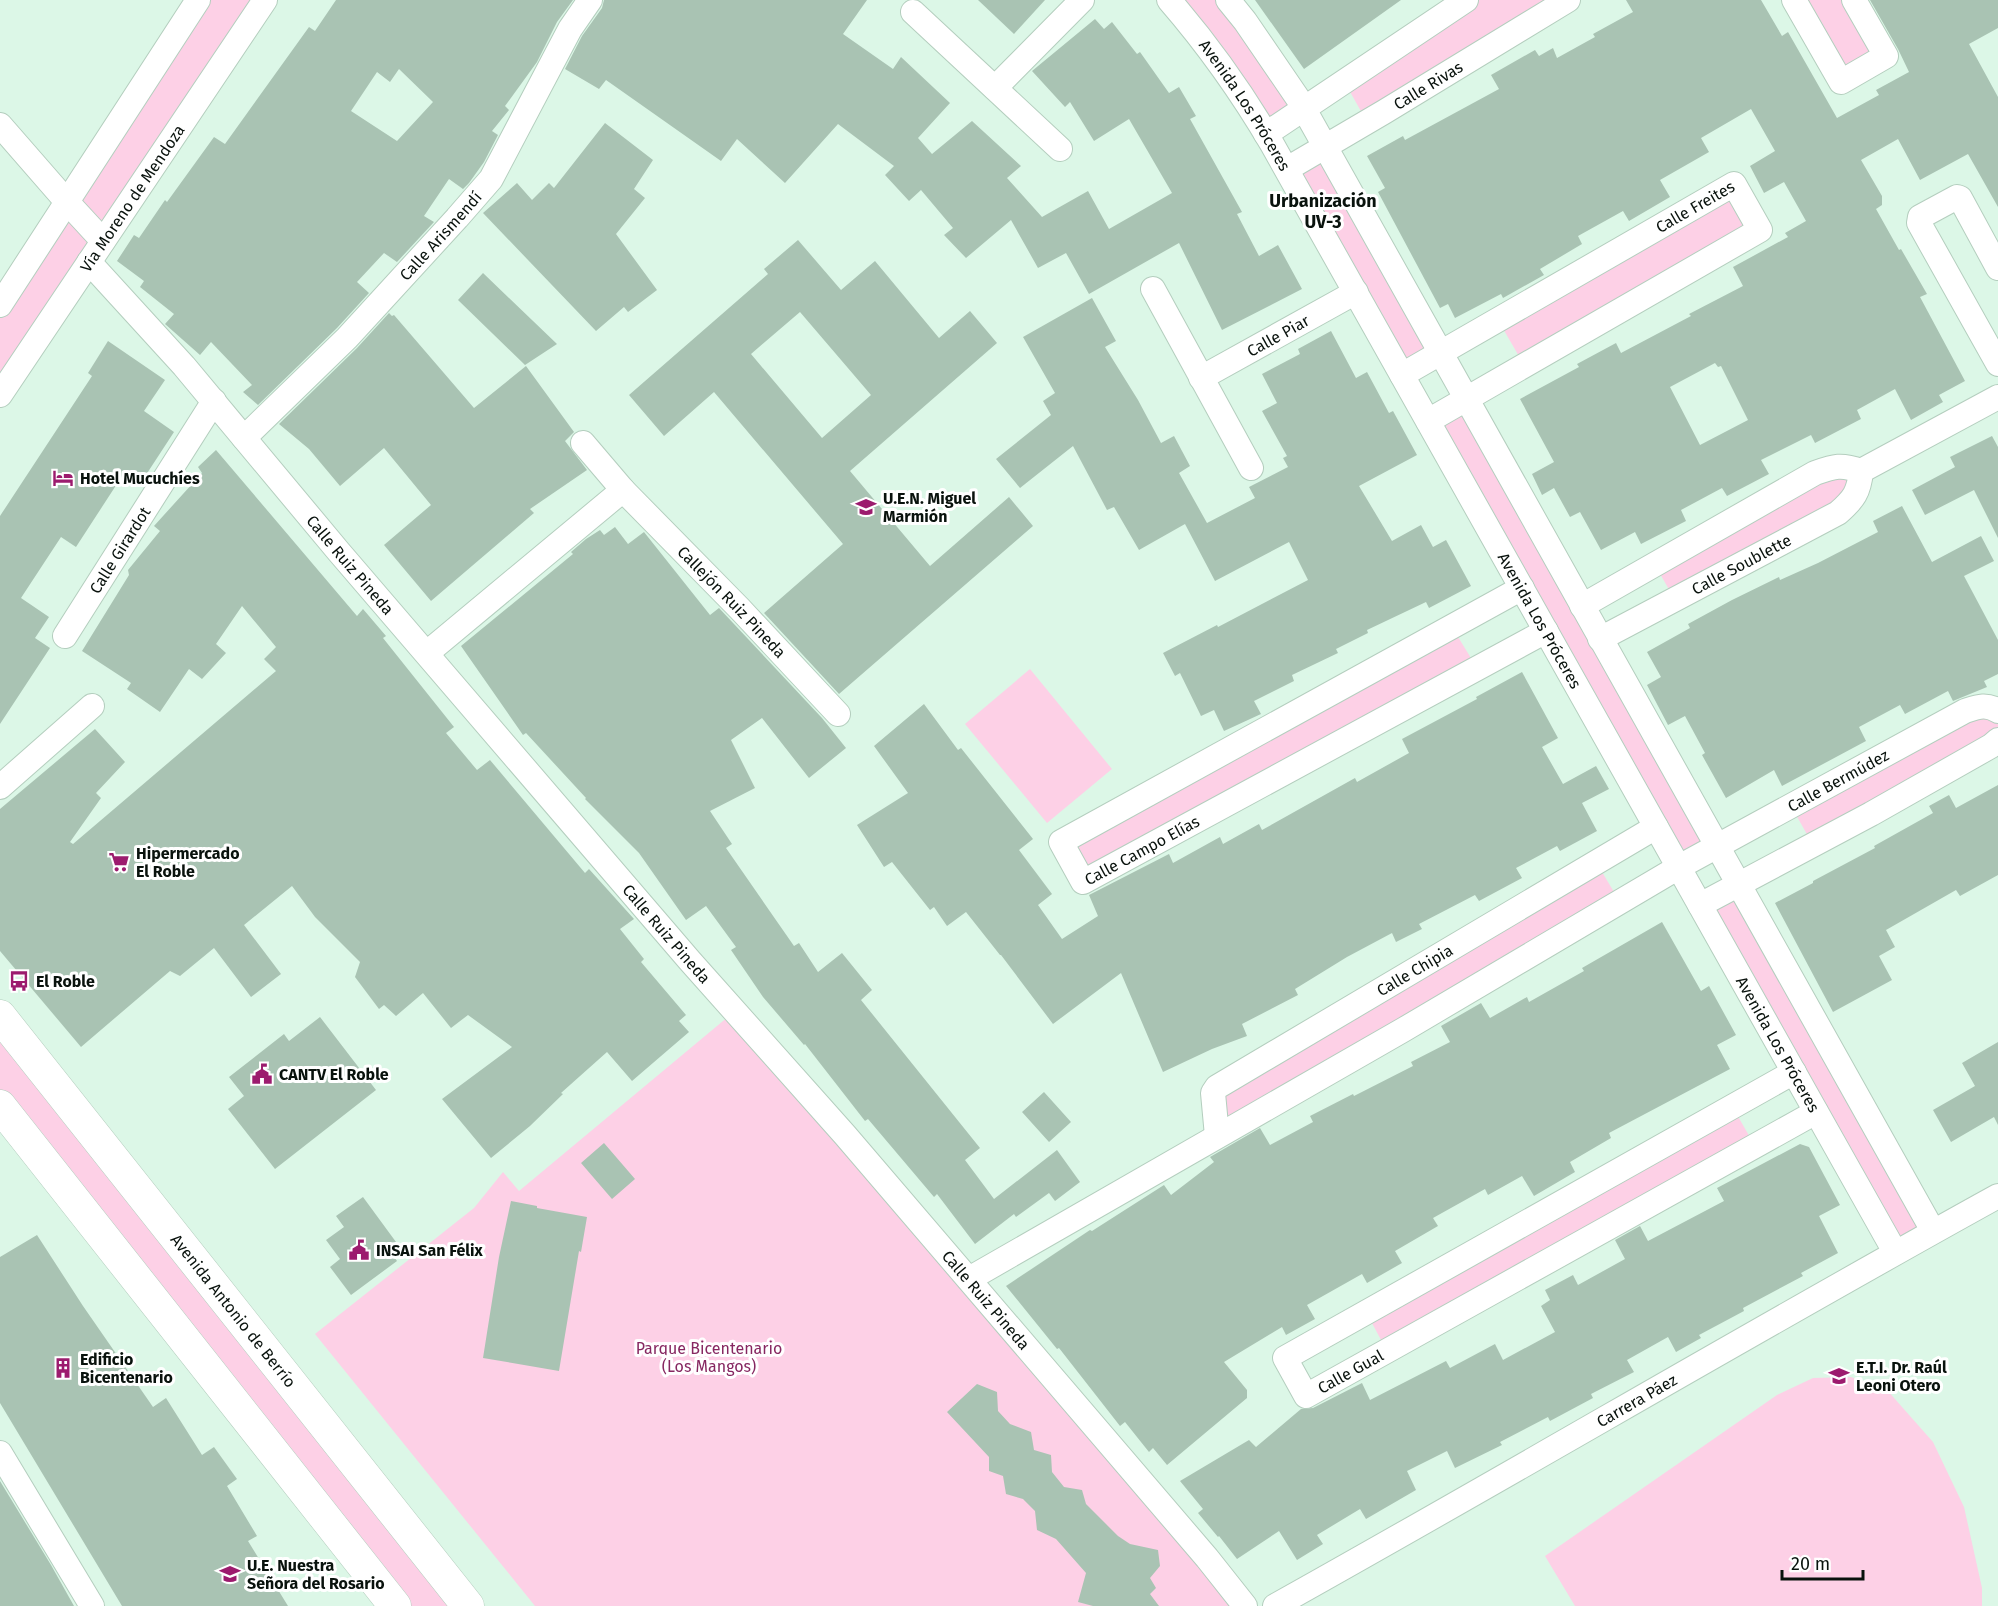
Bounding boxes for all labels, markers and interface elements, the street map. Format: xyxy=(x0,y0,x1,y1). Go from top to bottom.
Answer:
street label: Avenida Los Próceres xyxy=(1195,36,1295,174)
street label: Calle Rivas xyxy=(1390,57,1466,113)
street label: Vía Moreno de Mendoza xyxy=(76,121,188,275)
street label: Calle Freites xyxy=(1652,176,1738,237)
street label: Calle Arismendí xyxy=(395,187,486,284)
district label: Urbanización UV-3 xyxy=(1269,190,1377,233)
street label: Calle Piar xyxy=(1243,310,1313,360)
hotel icon: Hotel Mucuchíes xyxy=(51,466,75,490)
place label: Hotel Mucuchíes xyxy=(80,469,200,488)
place label: U.E.N. Miguel Marmión xyxy=(883,489,976,526)
school or university icon: U.E.N. Miguel Marmión xyxy=(854,495,878,519)
street label: Calle Girardot xyxy=(85,503,154,597)
street label: Calle Ruiz Pineda xyxy=(303,511,398,618)
street label: Calle Soublette xyxy=(1688,530,1794,598)
street label: Callejón Ruiz Pineda xyxy=(674,542,790,662)
street label: Avenida Los Próceres xyxy=(1494,549,1586,692)
street label: Calle Bermúdez xyxy=(1784,745,1892,816)
street label: Calle Campo Elías xyxy=(1081,811,1203,889)
place label: Hipermercado El Roble xyxy=(136,844,239,881)
supermarket icon: Hipermercado El Roble xyxy=(107,850,131,874)
street label: Calle Ruiz Pineda xyxy=(619,880,715,987)
street label: Calle Chipia xyxy=(1373,940,1456,1000)
bus stop icon: El Roble xyxy=(7,969,31,993)
place label: El Roble xyxy=(36,972,95,991)
street label: Avenida Los Próceres xyxy=(1732,973,1824,1115)
public building icon: CANTV El Roble xyxy=(250,1062,274,1086)
place label: CANTV El Roble xyxy=(279,1065,389,1084)
street label: Avenida Antonio de Berrío xyxy=(167,1230,300,1391)
public building icon: INSAI San Félix xyxy=(347,1238,371,1262)
place label: INSAI San Félix xyxy=(376,1241,484,1260)
street label: Calle Ruiz Pineda xyxy=(938,1246,1034,1353)
park label: Parque Bicentenario (Los Mangos) xyxy=(636,1339,782,1376)
street label: Calle Gual xyxy=(1314,1345,1387,1397)
place label: Edificio Bicentenario xyxy=(80,1350,173,1387)
building icon: Edificio Bicentenario xyxy=(51,1356,75,1380)
place label: E.T.I. Dr. Raúl Leoni Otero xyxy=(1856,1358,1947,1395)
school or university icon: E.T.I. Dr. Raúl Leoni Otero xyxy=(1827,1364,1851,1388)
street label: Carrera Páez xyxy=(1593,1370,1680,1431)
scale bar xyxy=(1782,1543,1863,1581)
text: 20 m xyxy=(1791,1553,1830,1575)
place label: U.E. Nuestra Señora del Rosario xyxy=(247,1556,385,1593)
school or university icon: U.E. Nuestra Señora del Rosario xyxy=(218,1562,242,1586)

